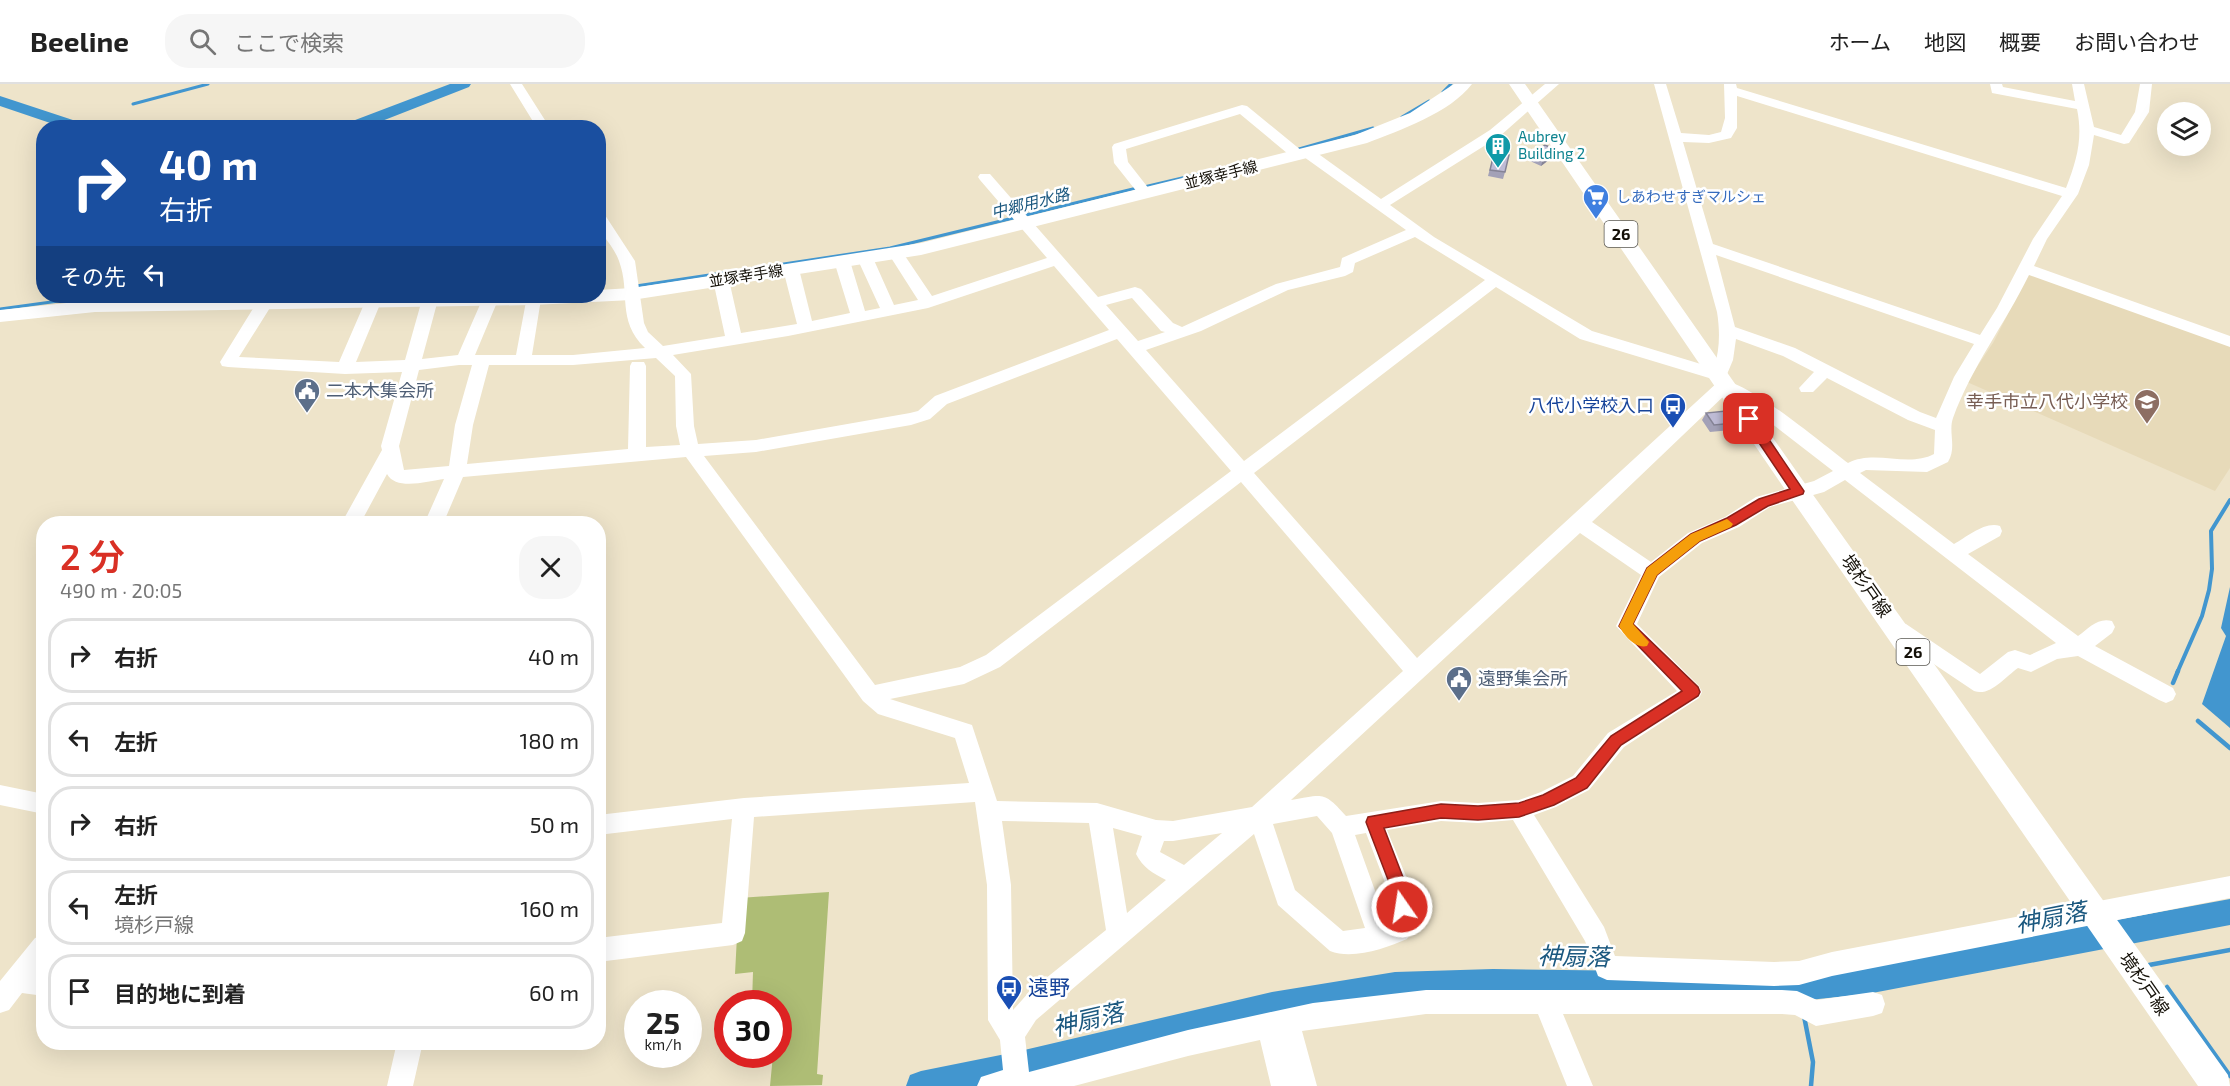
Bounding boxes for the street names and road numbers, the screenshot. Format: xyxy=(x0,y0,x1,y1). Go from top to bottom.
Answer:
street label: 並塚幸手線 xyxy=(1182,156,1259,192)
road number: 26 xyxy=(1604,221,1638,247)
street label: 並塚幸手線 xyxy=(707,260,784,290)
street label: 境杉戸線 xyxy=(1837,550,1896,621)
road number: 26 xyxy=(1896,639,1930,665)
street label: 境杉戸線 xyxy=(2115,948,2174,1019)

